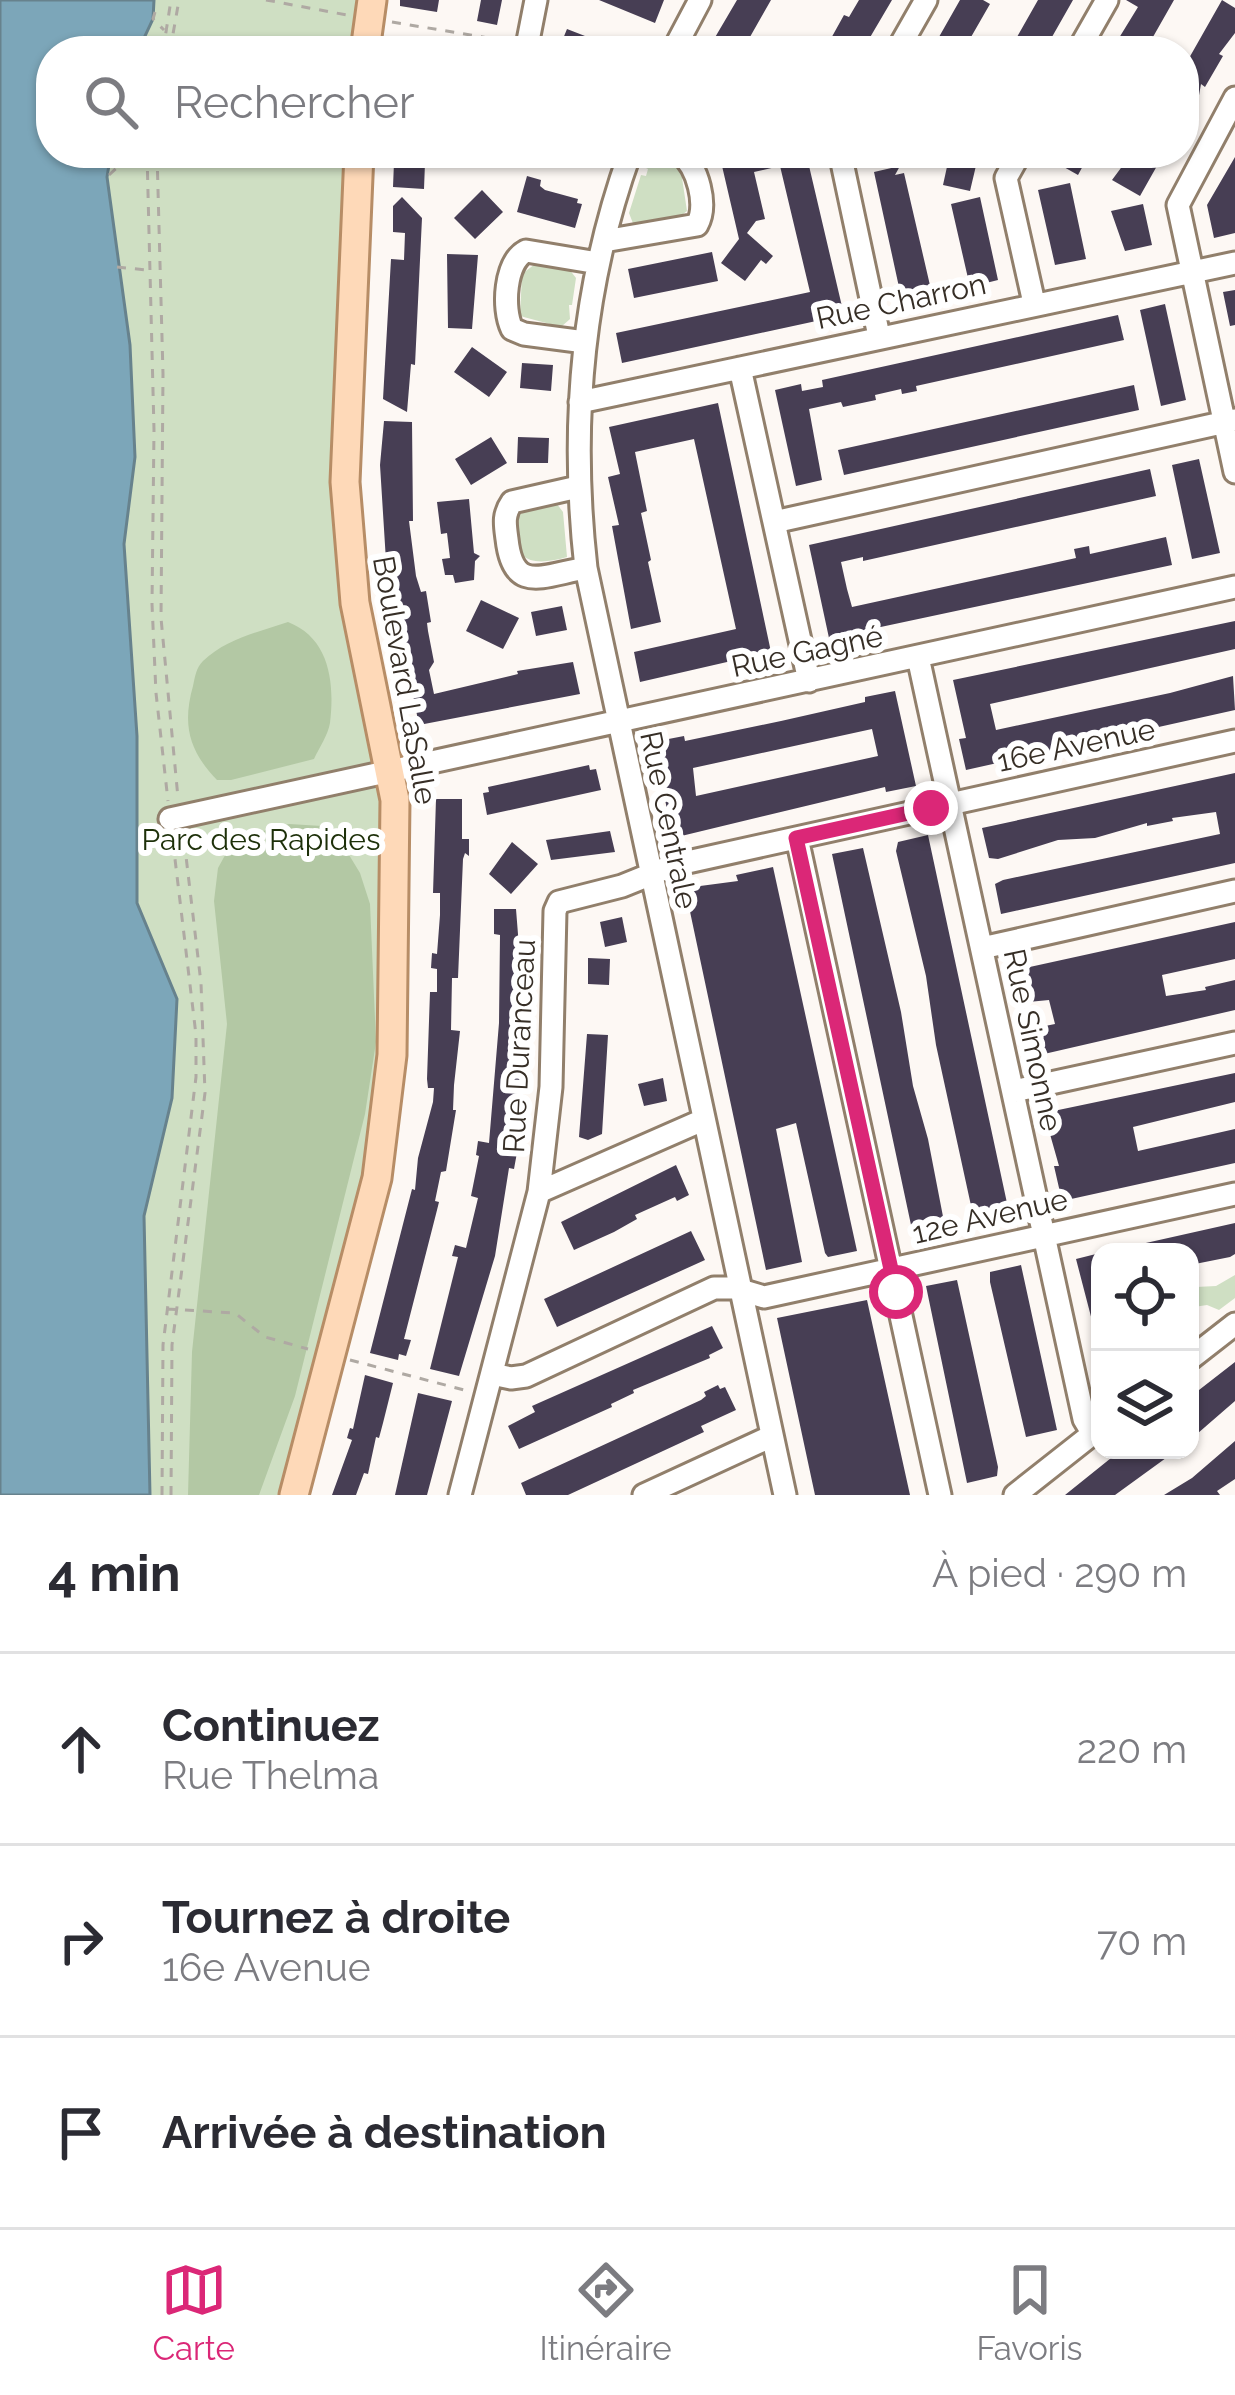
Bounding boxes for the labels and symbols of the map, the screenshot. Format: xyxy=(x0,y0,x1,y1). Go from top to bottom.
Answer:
street label: Rue Charron xyxy=(813,266,989,336)
street label: Boulevard LaSalle xyxy=(366,553,444,807)
street label: Rue Gagné xyxy=(728,618,886,684)
street label: 16e Avenue xyxy=(994,711,1158,779)
street label: Rue Centrale xyxy=(633,728,705,912)
route end xyxy=(904,781,958,835)
park label: Parc des Rapides xyxy=(142,822,380,857)
street label: Rue Duranceau xyxy=(496,938,542,1154)
street label: Rue Simonne xyxy=(997,946,1069,1134)
street label: 12e Avenue xyxy=(909,1181,1071,1251)
route start xyxy=(869,1265,923,1319)

